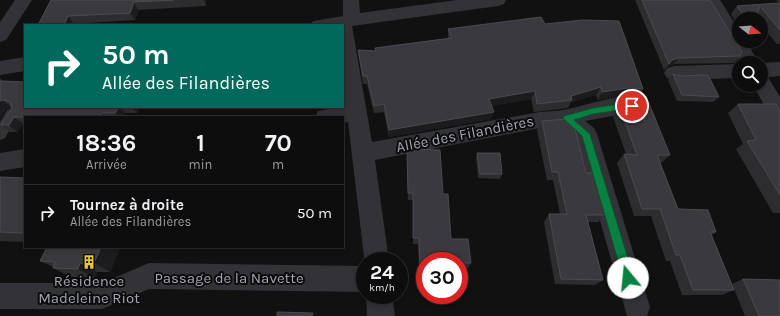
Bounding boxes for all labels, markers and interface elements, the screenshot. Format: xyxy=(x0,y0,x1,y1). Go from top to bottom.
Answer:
north arrow xyxy=(732,12,768,48)
map controls xyxy=(732,12,768,92)
text: 50 m xyxy=(102,38,170,71)
icon: right xyxy=(36,40,88,92)
button: search xyxy=(732,56,768,92)
text: Allée des Filandières xyxy=(102,72,270,94)
pin xyxy=(615,89,649,123)
icon: arrive xyxy=(621,95,643,117)
street label: Allée des Filandières xyxy=(395,112,535,156)
text: 18:36 xyxy=(76,129,136,157)
text: 1 xyxy=(196,129,205,157)
text: 70 xyxy=(265,129,292,157)
text: Arrivée xyxy=(86,157,127,172)
text: min xyxy=(189,157,212,172)
text: m xyxy=(272,157,284,172)
text: Tournez à droite xyxy=(70,196,184,214)
icon: right xyxy=(36,202,58,224)
text: 50 m xyxy=(297,204,332,222)
text: Allée des Filandières xyxy=(70,214,191,229)
speed limit sign: 30 xyxy=(416,252,468,304)
building icon: Résidence Madeleine Riot xyxy=(81,254,97,270)
position arrow xyxy=(607,257,649,299)
text: 24 xyxy=(370,261,394,284)
street label: Passage de la Navette xyxy=(154,269,304,287)
place label: Résidence Madeleine Riot xyxy=(38,272,140,307)
text: km/h xyxy=(369,282,395,294)

